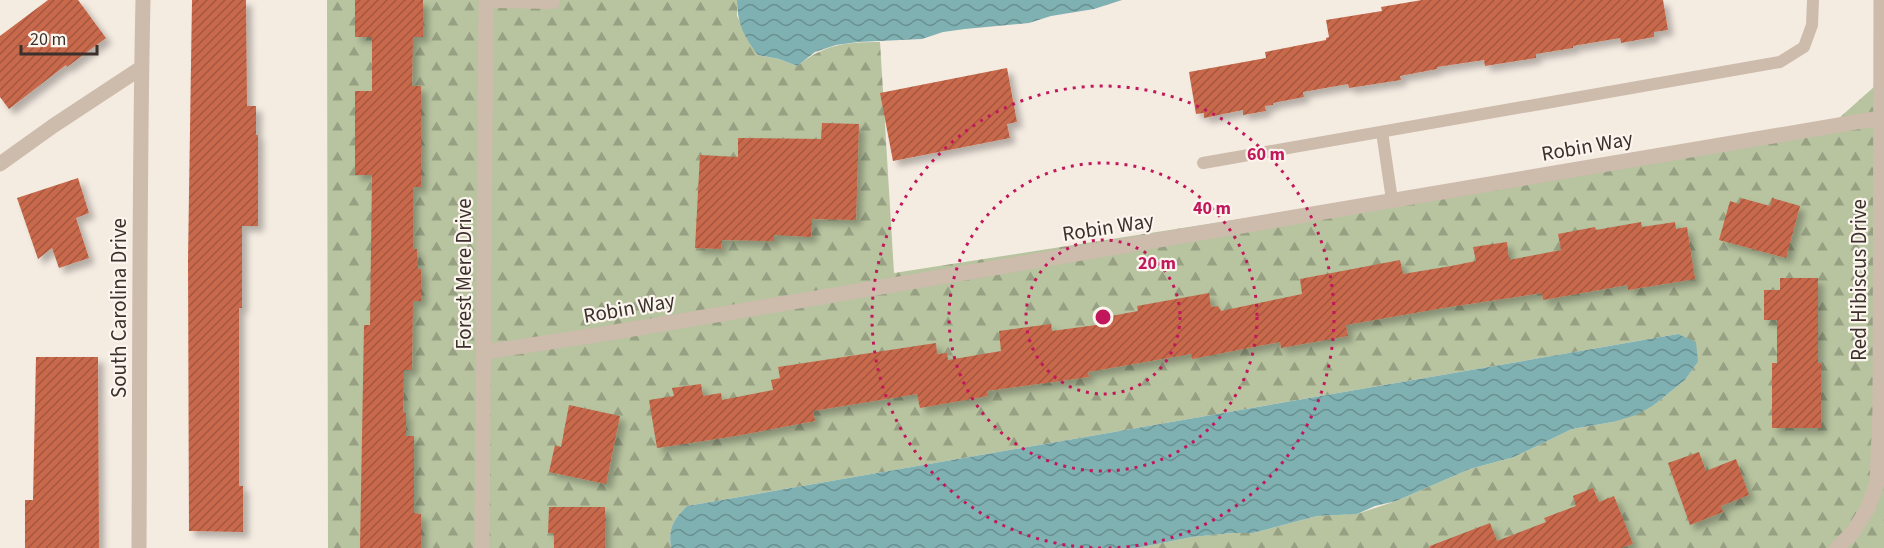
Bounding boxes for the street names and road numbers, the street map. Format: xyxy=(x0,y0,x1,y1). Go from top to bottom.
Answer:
street label: Robin Way xyxy=(1539,123,1635,169)
street label: Forest Mere Drive xyxy=(449,198,479,350)
street label: Red Hibiscus Drive xyxy=(1844,199,1874,361)
street label: Robin Way xyxy=(1060,205,1156,249)
street label: South Carolina Drive xyxy=(104,218,134,398)
street label: Robin Way xyxy=(581,285,677,331)

